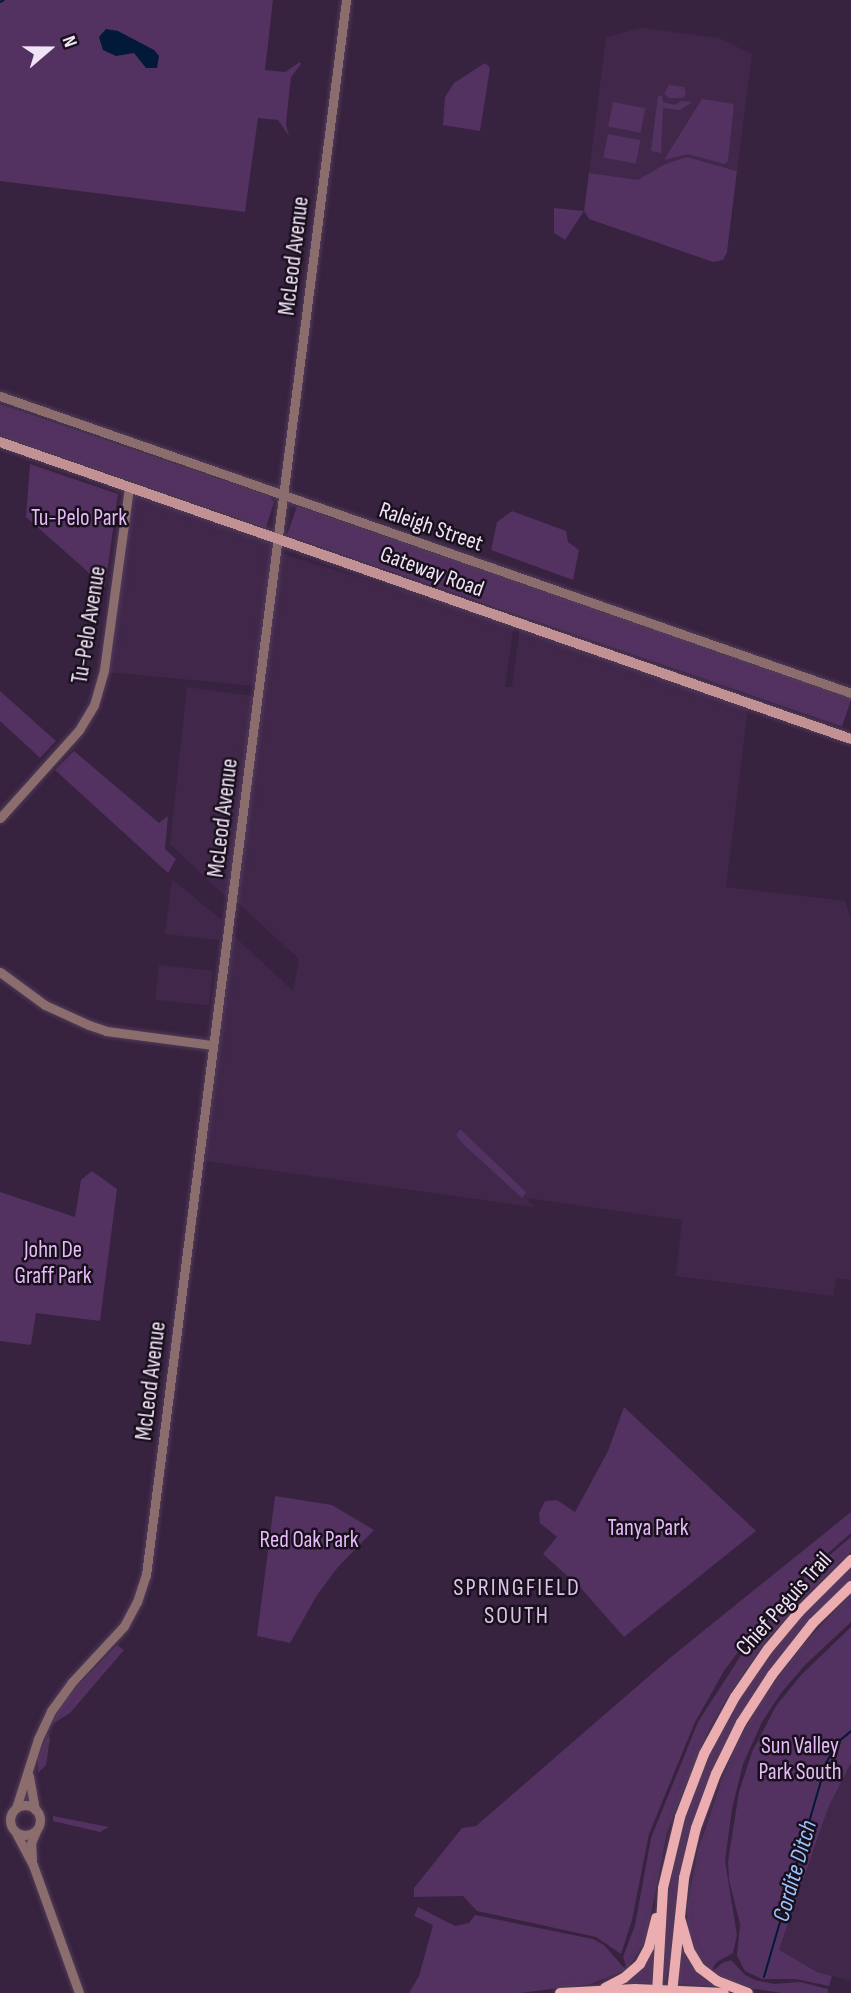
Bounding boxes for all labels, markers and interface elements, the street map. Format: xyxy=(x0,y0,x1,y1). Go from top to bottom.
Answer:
north arrow xyxy=(14,14,84,84)
text: N xyxy=(57,33,82,50)
street label: McLeod Avenue xyxy=(273,195,315,317)
street label: Raleigh Street xyxy=(375,496,487,558)
park label: Tu-Pelo Park xyxy=(31,504,127,532)
street label: Gateway Road xyxy=(376,540,488,604)
street label: Tu-Pelo Avenue xyxy=(66,564,112,686)
street label: McLeod Avenue xyxy=(202,757,244,879)
park label: John De Graff Park xyxy=(14,1236,92,1290)
street label: McLeod Avenue xyxy=(130,1320,172,1442)
park label: Tanya Park xyxy=(607,1514,689,1542)
park label: Red Oak Park xyxy=(260,1526,358,1554)
street label: Chief Peguis Trail xyxy=(730,1546,838,1662)
district label: SPRINGFIELD SOUTH xyxy=(455,1574,579,1630)
park label: Sun Valley Park South xyxy=(758,1732,842,1786)
water label: Cordite Ditch xyxy=(767,1817,823,1925)

